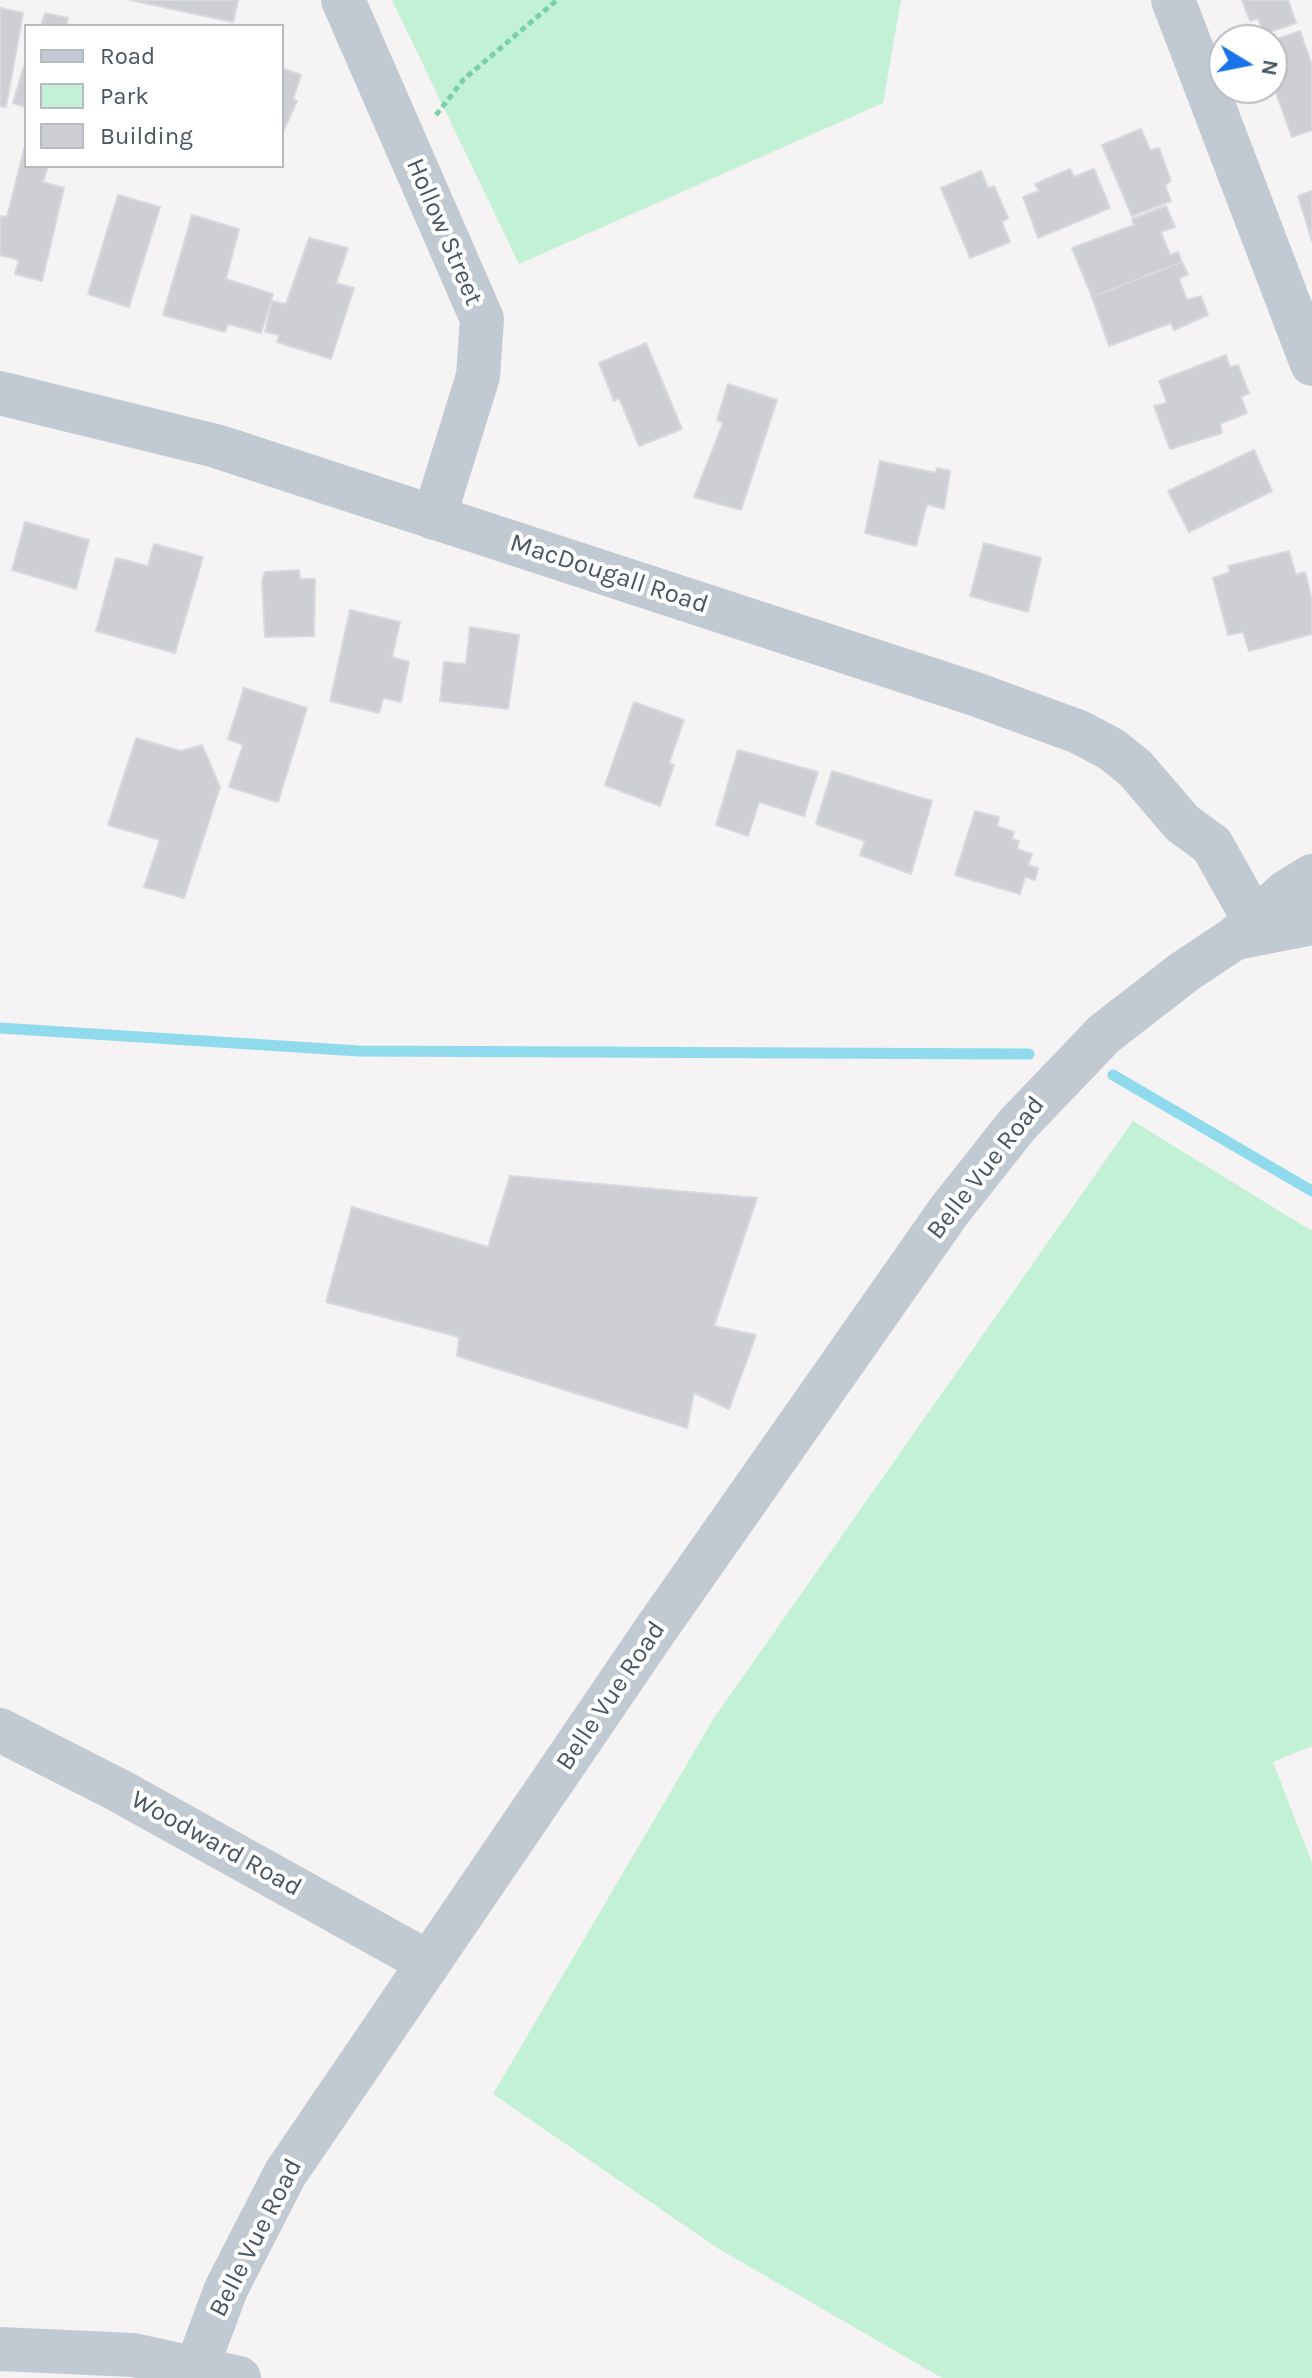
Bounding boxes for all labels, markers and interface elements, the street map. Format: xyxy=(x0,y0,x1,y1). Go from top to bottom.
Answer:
legend xyxy=(24,24,284,168)
north arrow xyxy=(1208,24,1288,104)
text: Road xyxy=(100,42,155,70)
text: N xyxy=(1255,58,1284,78)
text: Park xyxy=(100,82,149,110)
text: Building xyxy=(100,122,193,150)
street label: Hollow Street xyxy=(399,154,489,310)
street label: MacDougall Road xyxy=(506,527,712,621)
street label: Belle Vue Road xyxy=(920,1090,1052,1246)
street label: Belle Vue Road xyxy=(550,1615,672,1777)
street label: Woodward Road xyxy=(125,1784,307,1904)
street label: Belle Vue Road xyxy=(203,2154,309,2322)

